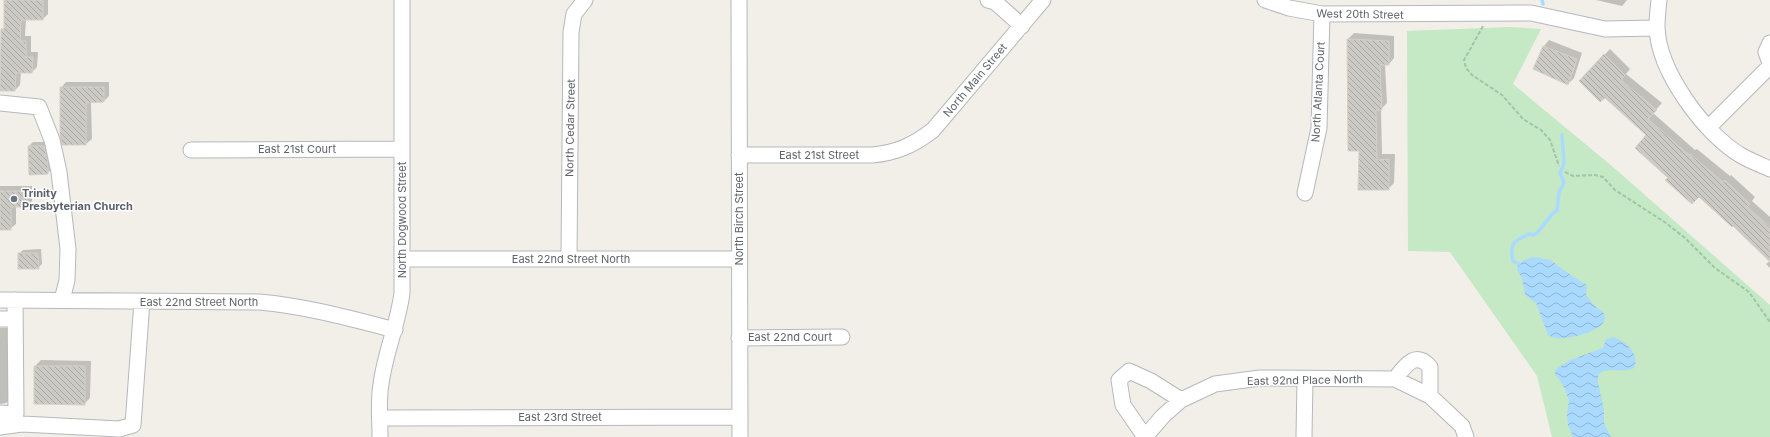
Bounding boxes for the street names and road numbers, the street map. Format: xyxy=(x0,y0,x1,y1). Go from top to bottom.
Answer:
street label: West 20th Street xyxy=(1316,6,1404,22)
street label: North Main Street xyxy=(940,40,1010,120)
street label: North Atlanta Court xyxy=(1308,41,1328,143)
street label: North Cedar Street xyxy=(562,78,578,177)
street label: East 21st Court xyxy=(258,142,336,156)
street label: East 21st Street xyxy=(779,148,859,162)
street label: North Dogwood Street xyxy=(395,161,409,278)
street label: North Birch Street xyxy=(732,172,746,266)
street label: East 22nd Street North xyxy=(512,252,630,266)
street label: East 22nd Street North xyxy=(140,295,258,309)
street label: East 22nd Court xyxy=(748,330,832,344)
street label: East 92nd Place North xyxy=(1247,372,1363,388)
street label: East 23rd Street xyxy=(518,410,602,424)

